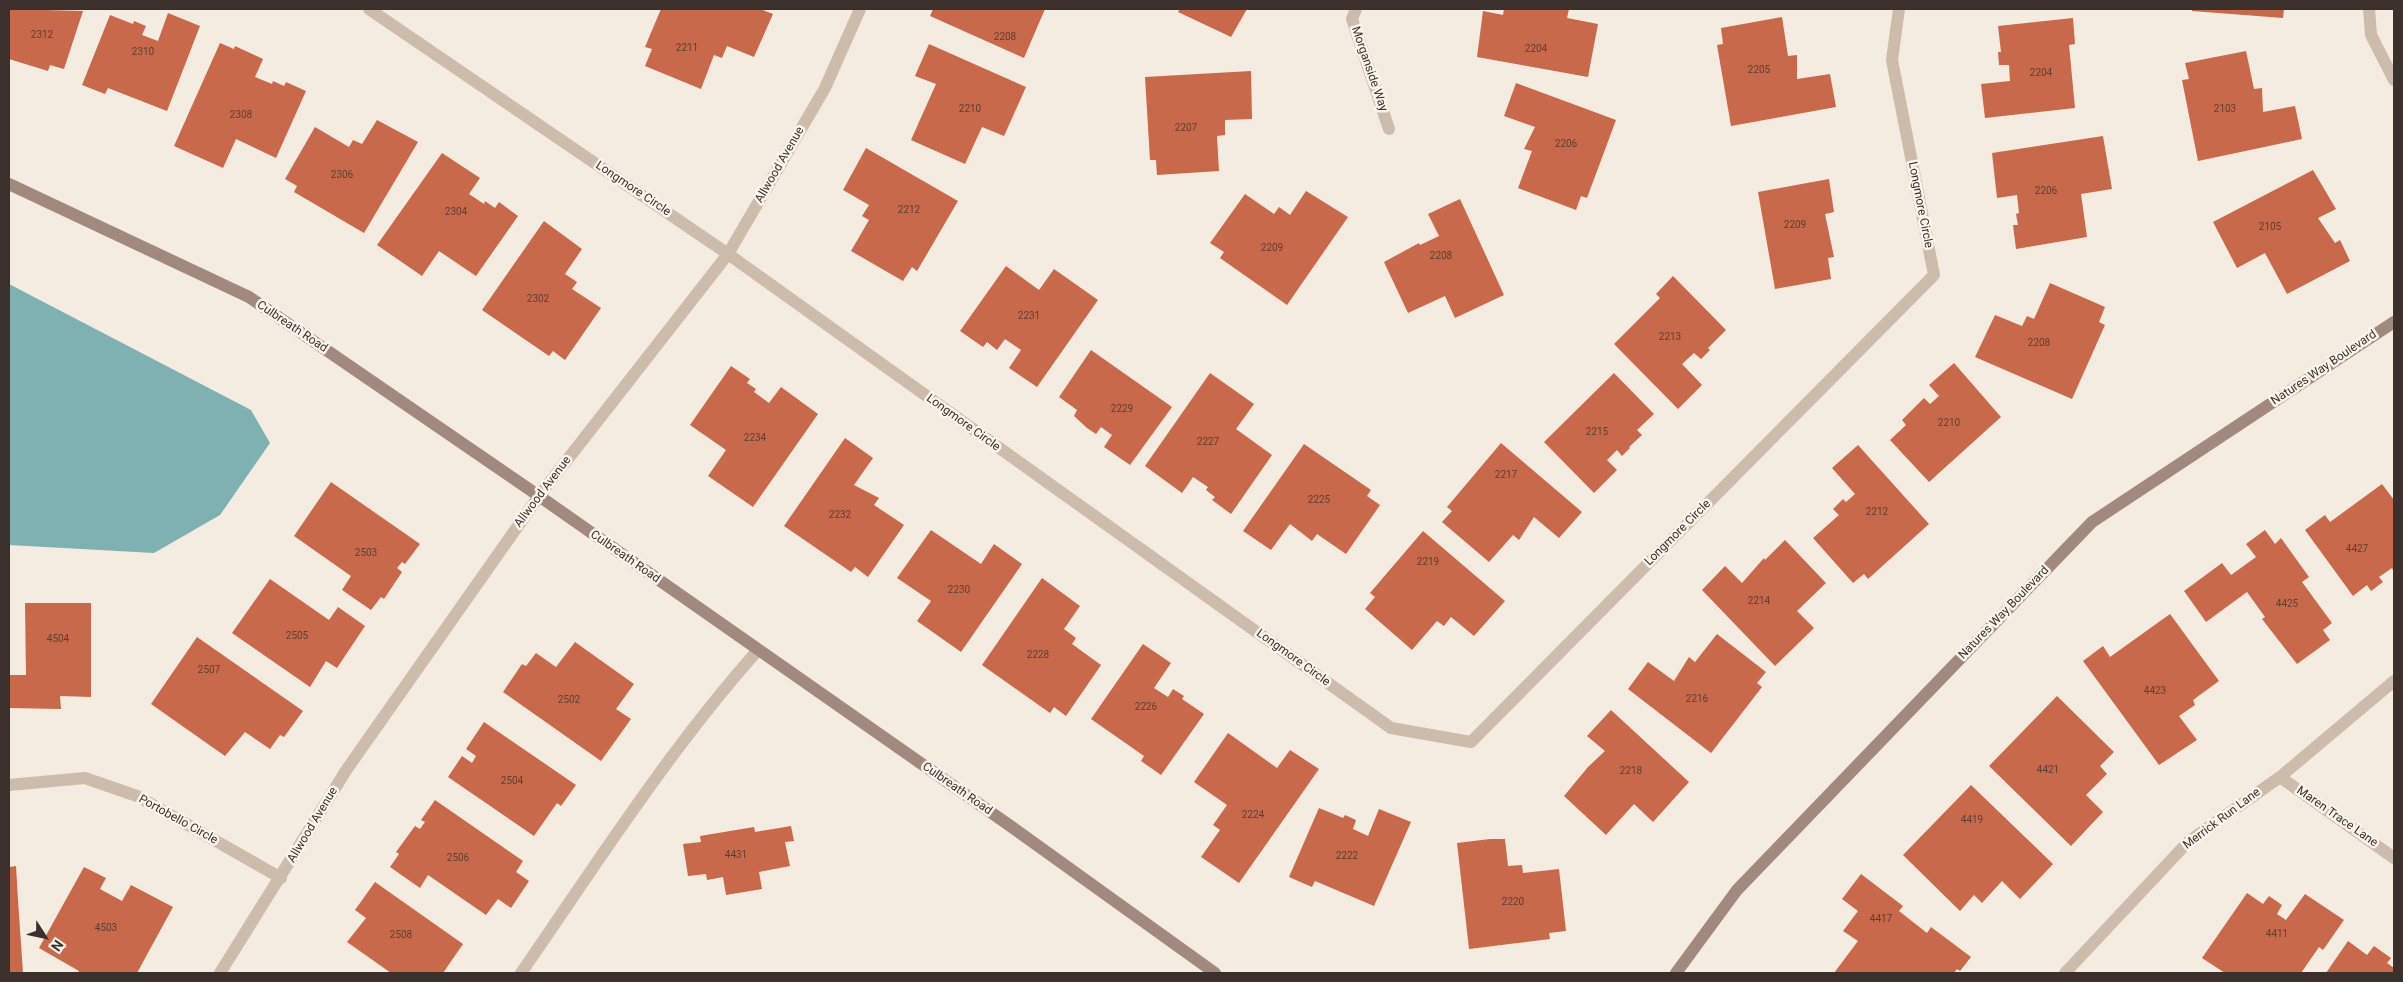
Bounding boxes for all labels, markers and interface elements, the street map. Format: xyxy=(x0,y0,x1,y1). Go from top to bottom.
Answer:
street label: Morganside Way xyxy=(1348,25,1390,113)
house number: 2312 xyxy=(31,29,53,41)
house number: 2208 xyxy=(994,31,1016,43)
house number: 2211 xyxy=(676,42,698,54)
house number: 2204 xyxy=(1525,43,1547,55)
house number: 2310 xyxy=(132,46,154,58)
house number: 2205 xyxy=(1748,64,1770,76)
house number: 2204 xyxy=(2030,67,2052,79)
house number: 2210 xyxy=(959,103,981,115)
house number: 2103 xyxy=(2214,103,2236,115)
house number: 2308 xyxy=(230,109,252,121)
house number: 2207 xyxy=(1175,122,1197,134)
street label: Allwood Avenue xyxy=(752,124,808,206)
house number: 2206 xyxy=(1555,138,1577,150)
street label: Longmore Circle xyxy=(593,159,673,219)
street label: Longmore Circle xyxy=(1905,161,1935,249)
house number: 2306 xyxy=(331,169,353,181)
house number: 2206 xyxy=(2035,185,2057,197)
house number: 2212 xyxy=(898,204,920,216)
house number: 2304 xyxy=(445,206,467,218)
house number: 2209 xyxy=(1784,219,1806,231)
house number: 2105 xyxy=(2259,221,2281,233)
house number: 2209 xyxy=(1261,242,1283,254)
house number: 2208 xyxy=(1430,250,1452,262)
house number: 2302 xyxy=(527,293,549,305)
street label: Culbreath Road xyxy=(254,298,330,356)
house number: 2231 xyxy=(1018,310,1040,322)
street label: Natures Way Boulevard xyxy=(2269,327,2379,409)
house number: 2213 xyxy=(1659,331,1681,343)
house number: 2208 xyxy=(2028,337,2050,349)
street label: Longmore Circle xyxy=(923,391,1003,455)
house number: 2229 xyxy=(1111,403,1133,415)
house number: 2210 xyxy=(1938,417,1960,429)
house number: 2215 xyxy=(1586,426,1608,438)
house number: 2234 xyxy=(744,432,766,444)
house number: 2227 xyxy=(1197,436,1219,448)
street label: Allwood Avenue xyxy=(512,454,574,530)
house number: 2217 xyxy=(1495,469,1517,481)
house number: 2225 xyxy=(1308,494,1330,506)
street label: Longmore Circle xyxy=(1642,497,1714,569)
house number: 2212 xyxy=(1866,506,1888,518)
house number: 2232 xyxy=(829,509,851,521)
street label: Culbreath Road xyxy=(587,528,663,586)
house number: 4427 xyxy=(2346,543,2368,555)
house number: 2503 xyxy=(355,547,377,559)
house number: 2219 xyxy=(1417,556,1439,568)
street label: Natures Way Boulevard xyxy=(1956,563,2052,663)
house number: 2230 xyxy=(948,584,970,596)
house number: 2214 xyxy=(1748,595,1770,607)
house number: 4425 xyxy=(2276,598,2298,610)
street label: Longmore Circle xyxy=(1253,626,1333,690)
house number: 2505 xyxy=(286,630,308,642)
house number: 4504 xyxy=(47,633,69,645)
house number: 2228 xyxy=(1027,649,1049,661)
house number: 2507 xyxy=(198,664,220,676)
house number: 4423 xyxy=(2144,685,2166,697)
house number: 2216 xyxy=(1686,693,1708,705)
house number: 2502 xyxy=(558,694,580,706)
house number: 2226 xyxy=(1135,701,1157,713)
street label: Culbreath Road xyxy=(919,760,995,818)
house number: 4421 xyxy=(2037,764,2059,776)
house number: 2218 xyxy=(1620,765,1642,777)
house number: 2504 xyxy=(501,775,523,787)
street label: Maren Trace Lane xyxy=(2294,784,2380,850)
street label: Allwood Avenue xyxy=(285,785,341,865)
street label: Merrick Run Lane xyxy=(2181,785,2263,853)
street label: Portobello Circle xyxy=(136,792,220,848)
house number: 2224 xyxy=(1242,809,1264,821)
house number: 4419 xyxy=(1961,814,1983,826)
house number: 4431 xyxy=(725,849,747,861)
house number: 2222 xyxy=(1336,850,1358,862)
house number: 2506 xyxy=(447,852,469,864)
house number: 2220 xyxy=(1502,896,1524,908)
north arrow xyxy=(20,912,70,962)
house number: 4417 xyxy=(1870,913,1892,925)
house number: 4503 xyxy=(95,922,117,934)
house number: 4411 xyxy=(2266,928,2288,940)
house number: 2508 xyxy=(390,929,412,941)
text: N xyxy=(48,937,67,954)

